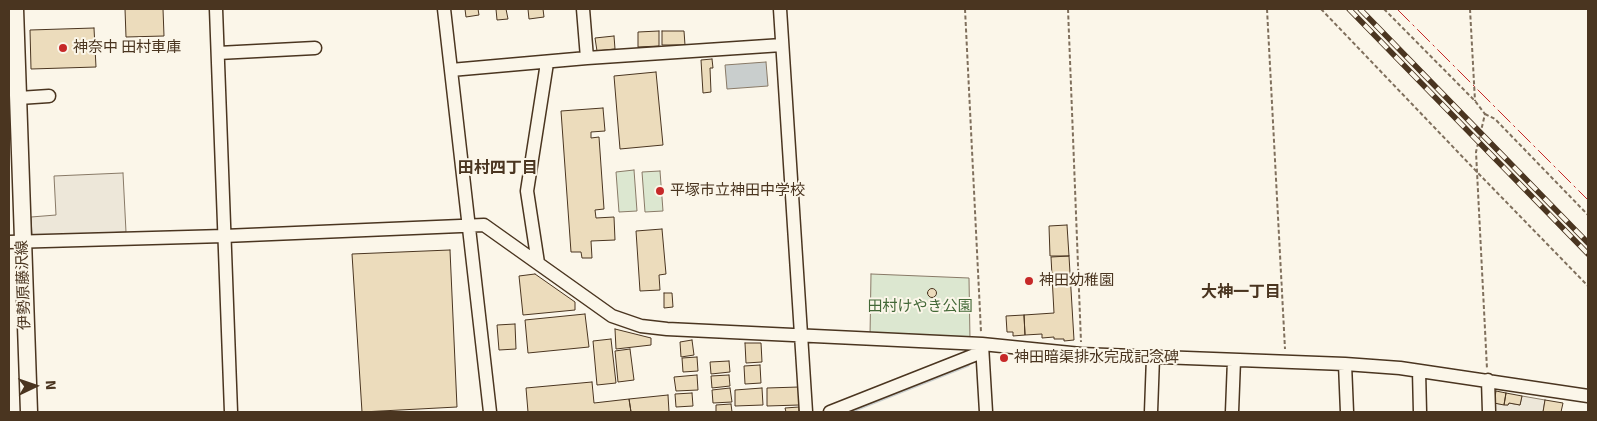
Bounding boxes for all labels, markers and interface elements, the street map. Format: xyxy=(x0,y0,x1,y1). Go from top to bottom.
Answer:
place label: 神奈中 田村車庫 xyxy=(73,39,181,57)
marker: 神奈中 田村車庫 xyxy=(57,42,69,54)
district label: 田村四丁目 xyxy=(458,159,538,179)
place label: 平塚市立神田中学校 xyxy=(670,182,805,200)
marker: 平塚市立神田中学校 xyxy=(654,185,666,197)
street label: 伊勢原藤沢線 xyxy=(13,240,35,330)
place label: 神田幼稚園 xyxy=(1039,272,1114,290)
marker: 神田幼稚園 xyxy=(1023,275,1035,287)
district label: 大神一丁目 xyxy=(1201,283,1281,303)
park label: 田村けやき公園 xyxy=(868,298,972,316)
place label: 神田暗渠排水完成記念碑 xyxy=(1014,349,1179,367)
marker: 神田暗渠排水完成記念碑 xyxy=(998,352,1010,364)
north arrow xyxy=(10,361,60,411)
text: N xyxy=(42,380,59,391)

